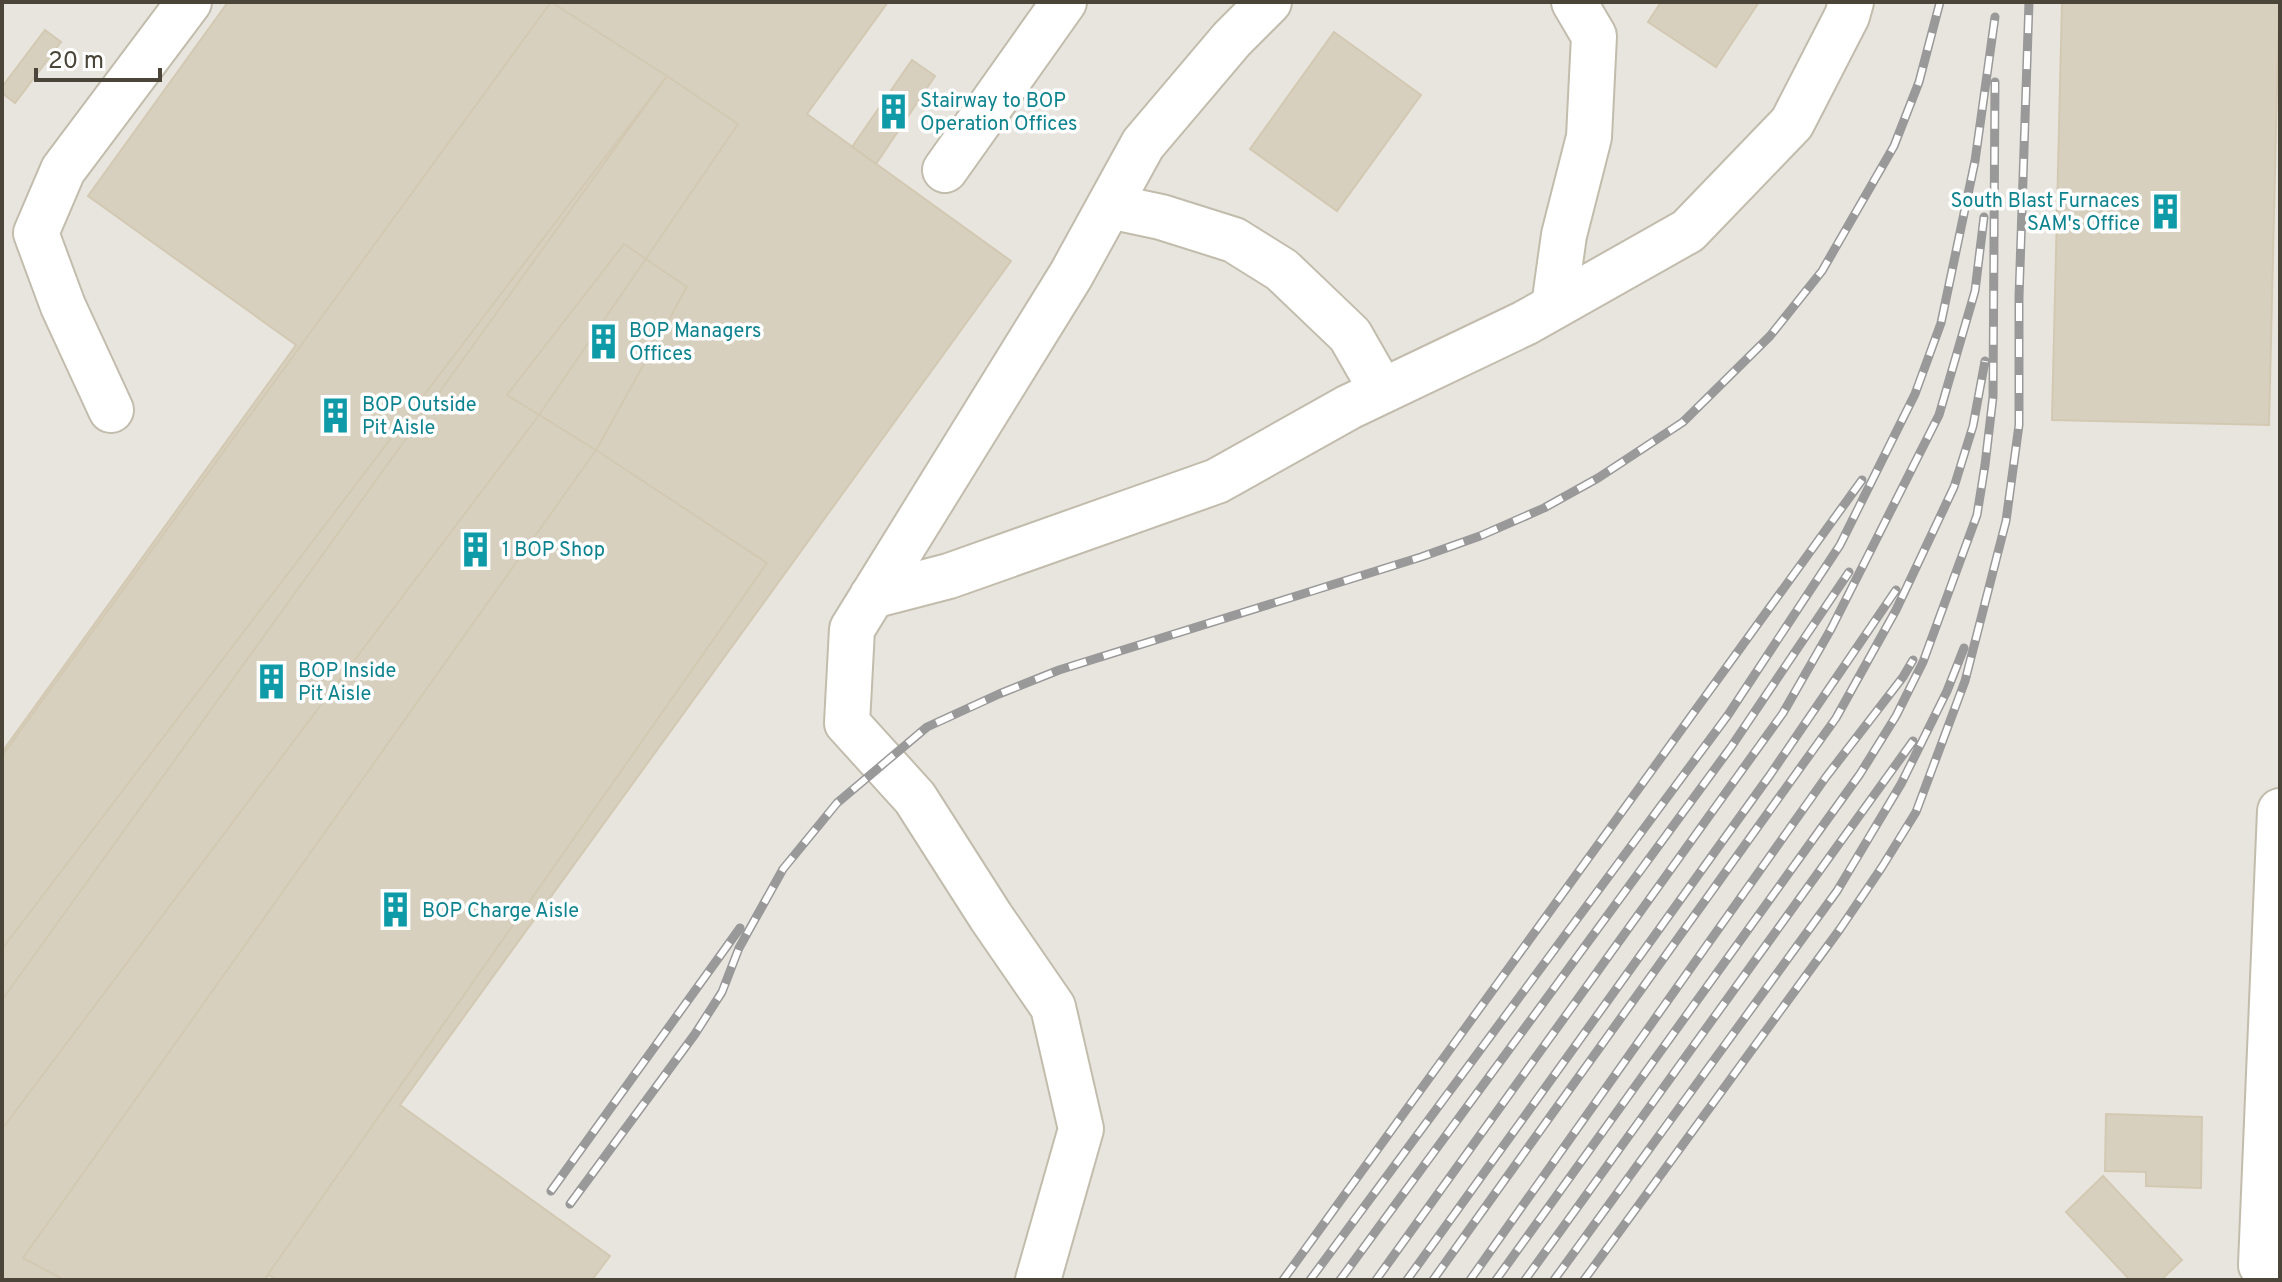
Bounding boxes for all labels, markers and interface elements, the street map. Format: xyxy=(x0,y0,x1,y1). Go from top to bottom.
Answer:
scale bar xyxy=(36,32,160,82)
text: 20 m xyxy=(48,47,104,77)
place label: Stairway to BOP Operation Offices xyxy=(920,89,1077,138)
building icon: Stairway to BOP Operation Offices xyxy=(875,92,913,130)
place label: South Blast Furnaces SAM's Office xyxy=(1951,189,2140,238)
building icon: South Blast Furnaces SAM's Office xyxy=(2147,192,2185,230)
place label: BOP Managers Offices xyxy=(629,319,761,368)
building icon: BOP Managers Offices xyxy=(584,322,622,360)
place label: BOP Outside Pit Aisle xyxy=(362,393,477,442)
building icon: BOP Outside Pit Aisle xyxy=(317,397,355,435)
building icon: 1 BOP Shop xyxy=(457,530,495,568)
place label: 1 BOP Shop xyxy=(502,538,605,564)
place label: BOP Inside Pit Aisle xyxy=(298,659,396,708)
building icon: BOP Inside Pit Aisle xyxy=(253,663,291,701)
building icon: BOP Charge Aisle xyxy=(377,891,415,929)
place label: BOP Charge Aisle xyxy=(422,899,579,925)

